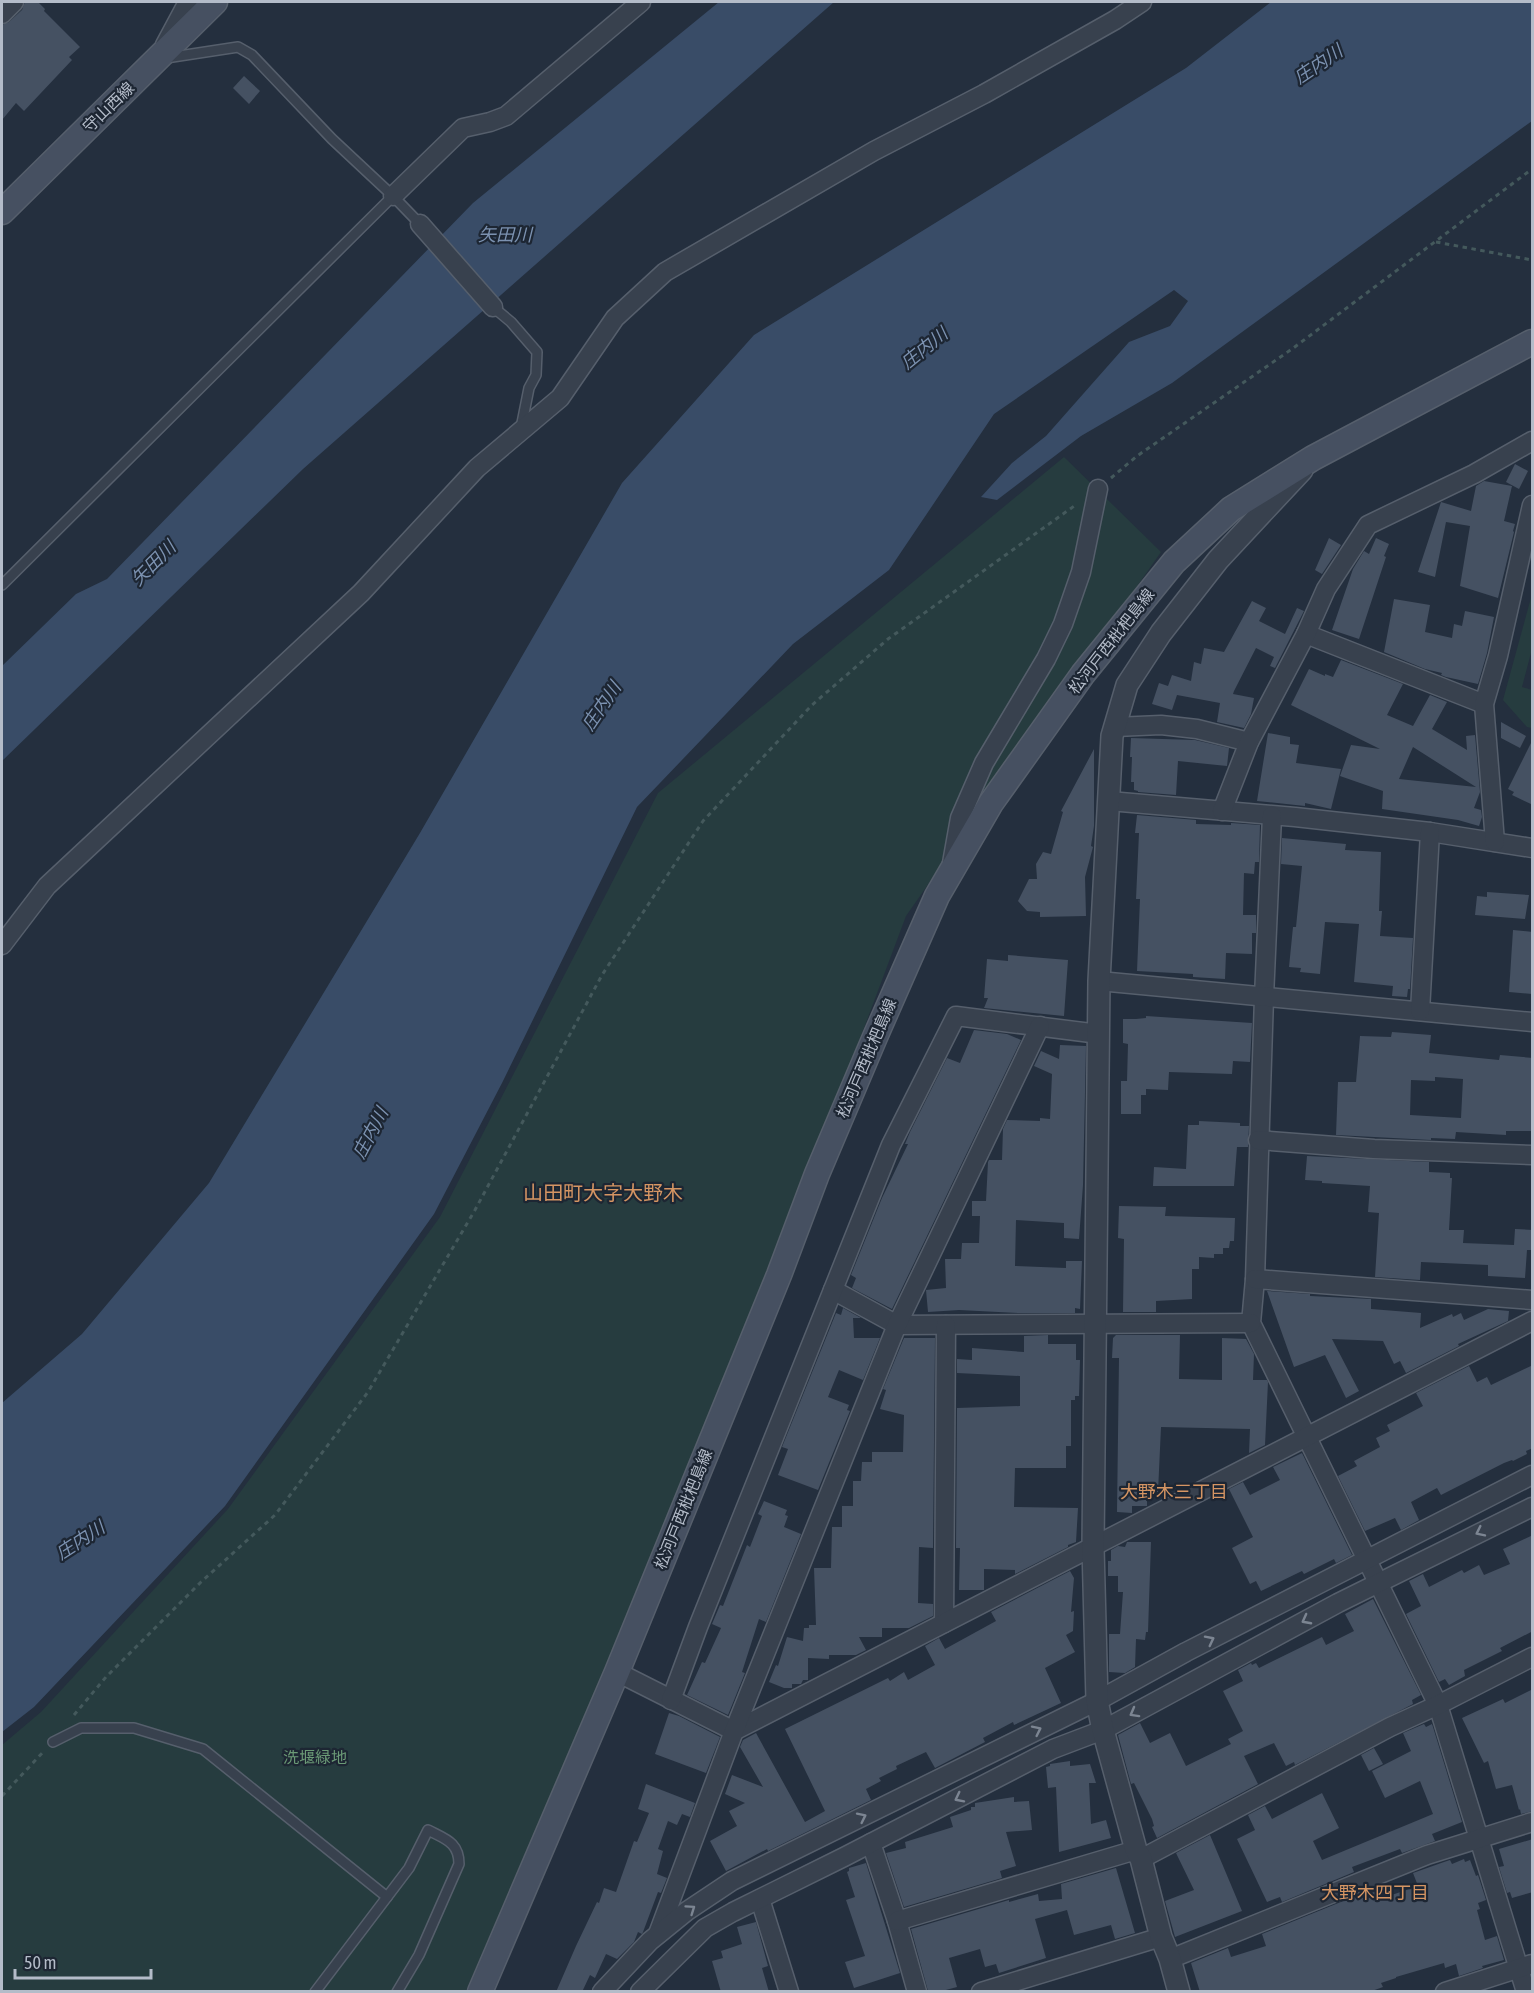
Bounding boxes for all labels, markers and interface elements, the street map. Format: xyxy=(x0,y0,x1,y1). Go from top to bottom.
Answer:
water label: 庄内川 xyxy=(1290,39,1348,88)
street label: 守山西線 xyxy=(79,78,137,136)
water label: 矢田川 xyxy=(478,224,534,245)
water label: 庄内川 xyxy=(896,322,953,373)
water label: 矢田川 xyxy=(126,535,181,590)
street label: 松河戸西枇杷島線 xyxy=(1065,585,1157,697)
water label: 庄内川 xyxy=(577,676,626,734)
street label: 松河戸西枇杷島線 xyxy=(833,996,899,1120)
water label: 庄内川 xyxy=(348,1102,393,1162)
district label: 山田町大字大野木 xyxy=(523,1181,683,1204)
street label: 松河戸西枇杷島線 xyxy=(651,1446,715,1572)
district label: 大野木三丁目 xyxy=(1120,1481,1228,1502)
water label: 庄内川 xyxy=(52,1515,110,1564)
one-way arrow xyxy=(1475,1525,1486,1537)
one-way arrow xyxy=(1302,1613,1312,1624)
one-way arrow xyxy=(1203,1636,1214,1647)
one-way arrow xyxy=(1130,1706,1140,1717)
one-way arrow xyxy=(1030,1725,1041,1737)
park label: 洗堰緑地 xyxy=(283,1748,347,1766)
one-way arrow xyxy=(955,1791,965,1802)
one-way arrow xyxy=(856,1812,867,1824)
district label: 大野木四丁目 xyxy=(1321,1882,1429,1903)
one-way arrow xyxy=(684,1905,695,1916)
scale bar xyxy=(15,1942,152,1980)
text: 50 m xyxy=(24,1952,56,1973)

